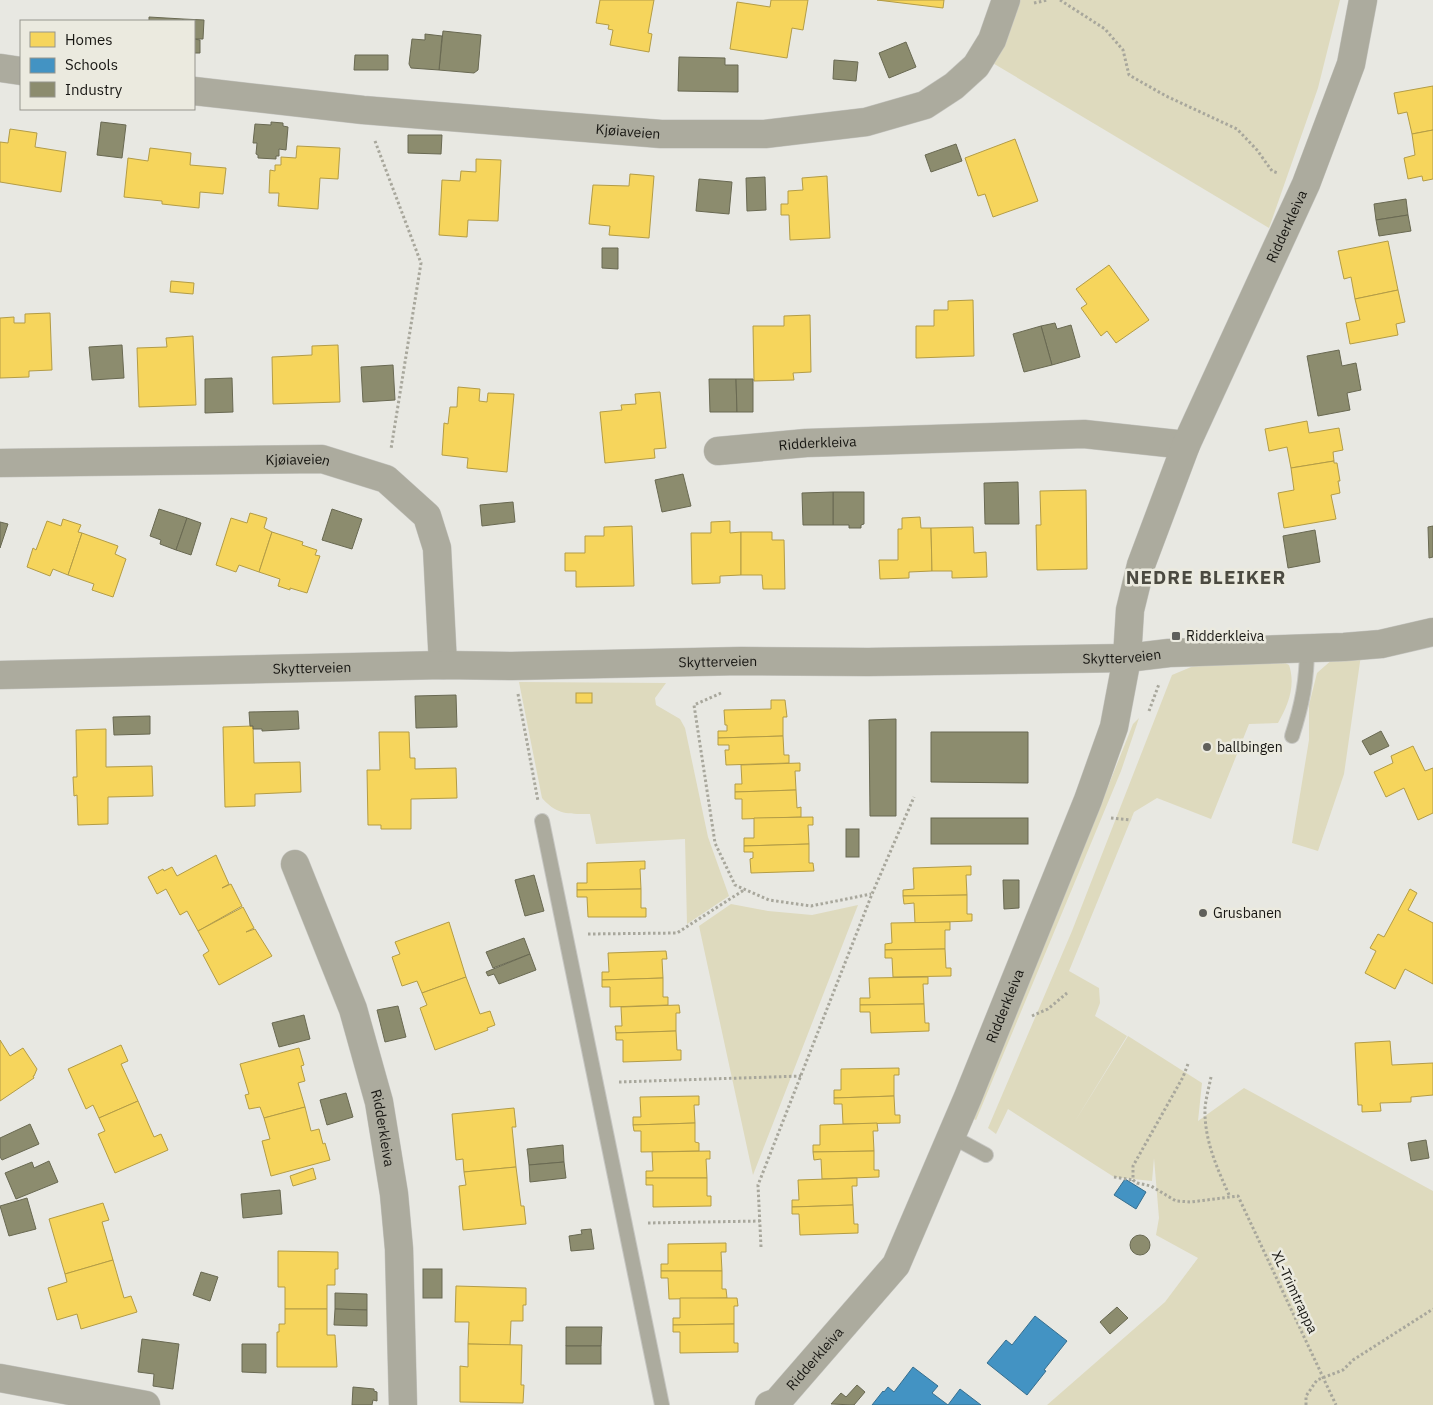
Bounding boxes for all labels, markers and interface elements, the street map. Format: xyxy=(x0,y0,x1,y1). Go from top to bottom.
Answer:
legend xyxy=(20,20,195,110)
text: Homes xyxy=(65,30,113,49)
text: Schools xyxy=(65,55,118,74)
text: Industry xyxy=(65,80,123,99)
street label: Kjøiaveien xyxy=(595,120,661,143)
street label: Ridderkleiva xyxy=(1262,187,1311,266)
street label: Ridderkleiva xyxy=(778,432,858,454)
street label: Kjøiaveien xyxy=(265,450,333,470)
district label: NEDRE BLEIKER xyxy=(1126,565,1286,589)
place label: Ridderkleiva xyxy=(1186,627,1265,645)
marker: Ridderkleiva xyxy=(1170,630,1182,642)
street label: Skytterveien xyxy=(1082,645,1162,668)
street label: Skytterveien xyxy=(678,652,757,671)
street label: Skytterveien xyxy=(272,658,351,678)
place label: ballbingen xyxy=(1217,738,1283,756)
marker: ballbingen xyxy=(1201,741,1213,753)
place label: Grusbanen xyxy=(1213,904,1282,922)
marker: Grusbanen xyxy=(1197,907,1209,919)
street label: Ridderkleiva xyxy=(982,966,1028,1046)
street label: Ridderkleiva xyxy=(367,1087,398,1168)
street label: XL-Trimtrappa xyxy=(1268,1248,1322,1337)
street label: Ridderkleiva xyxy=(782,1323,847,1394)

